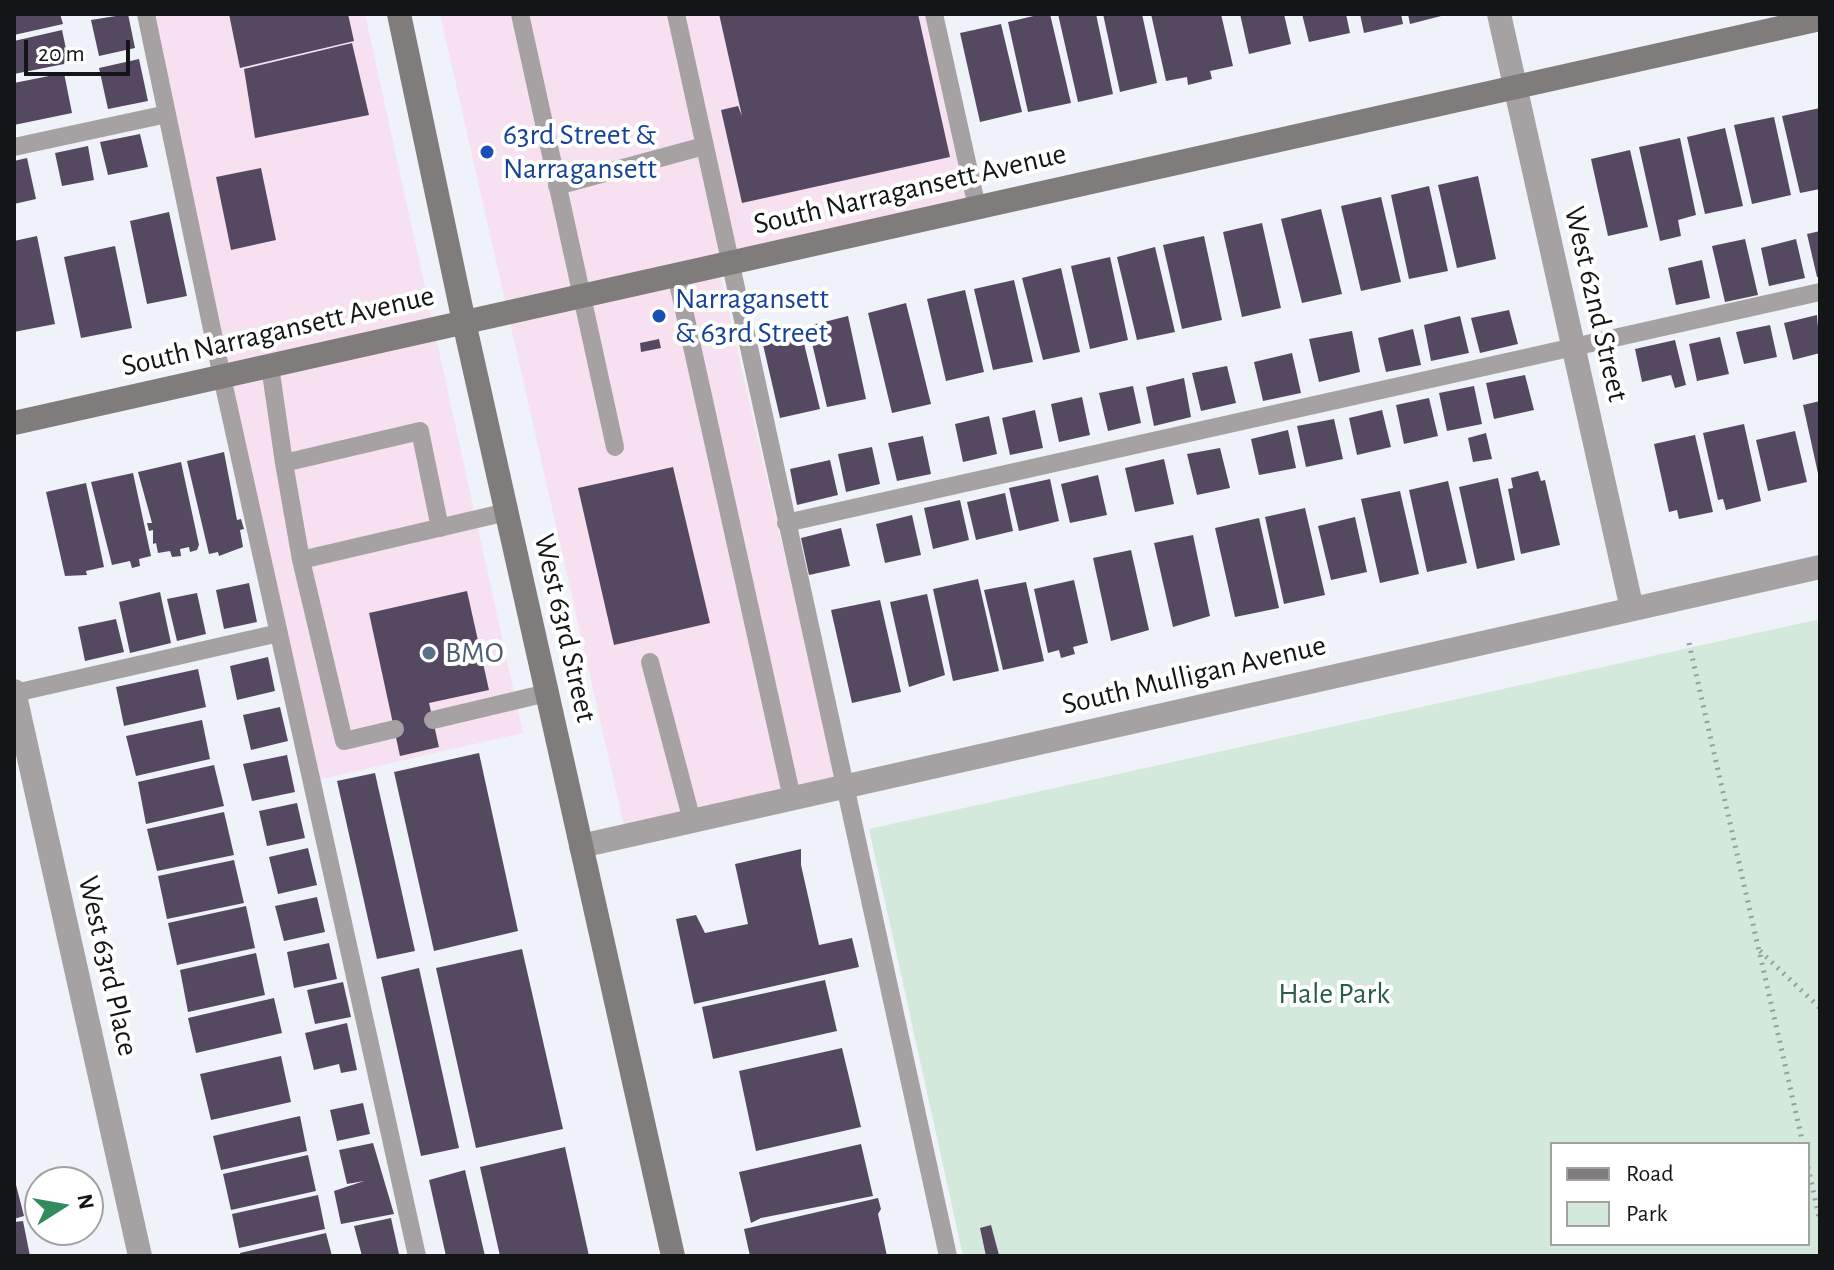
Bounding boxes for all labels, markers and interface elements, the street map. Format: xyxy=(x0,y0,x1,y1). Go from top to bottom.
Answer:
scale bar xyxy=(28,24,134,74)
text: 20 m xyxy=(38,42,85,66)
place label: 63rd Street & Narragansett xyxy=(503,117,657,188)
street label: South Narragansett Avenue xyxy=(750,135,1070,243)
marker: 63rd Street & Narragansett xyxy=(478,143,496,161)
street label: West 62nd Street xyxy=(1556,203,1636,405)
street label: South Narragansett Avenue xyxy=(118,277,438,385)
place label: Narragansett & 63rd Street xyxy=(675,281,829,352)
marker: Narragansett & 63rd Street xyxy=(650,307,668,325)
street label: West 63rd Street xyxy=(526,530,604,726)
street label: South Mulligan Avenue xyxy=(1058,627,1330,723)
place label: BMO xyxy=(445,635,504,671)
marker: BMO xyxy=(420,644,438,662)
street label: West 63rd Place xyxy=(70,872,146,1060)
park label: Hale Park xyxy=(1278,976,1390,1012)
legend xyxy=(1550,1142,1810,1246)
text: Road xyxy=(1626,1162,1674,1186)
north arrow xyxy=(24,1166,104,1246)
text: N xyxy=(73,1192,98,1211)
text: Park xyxy=(1626,1202,1667,1226)

